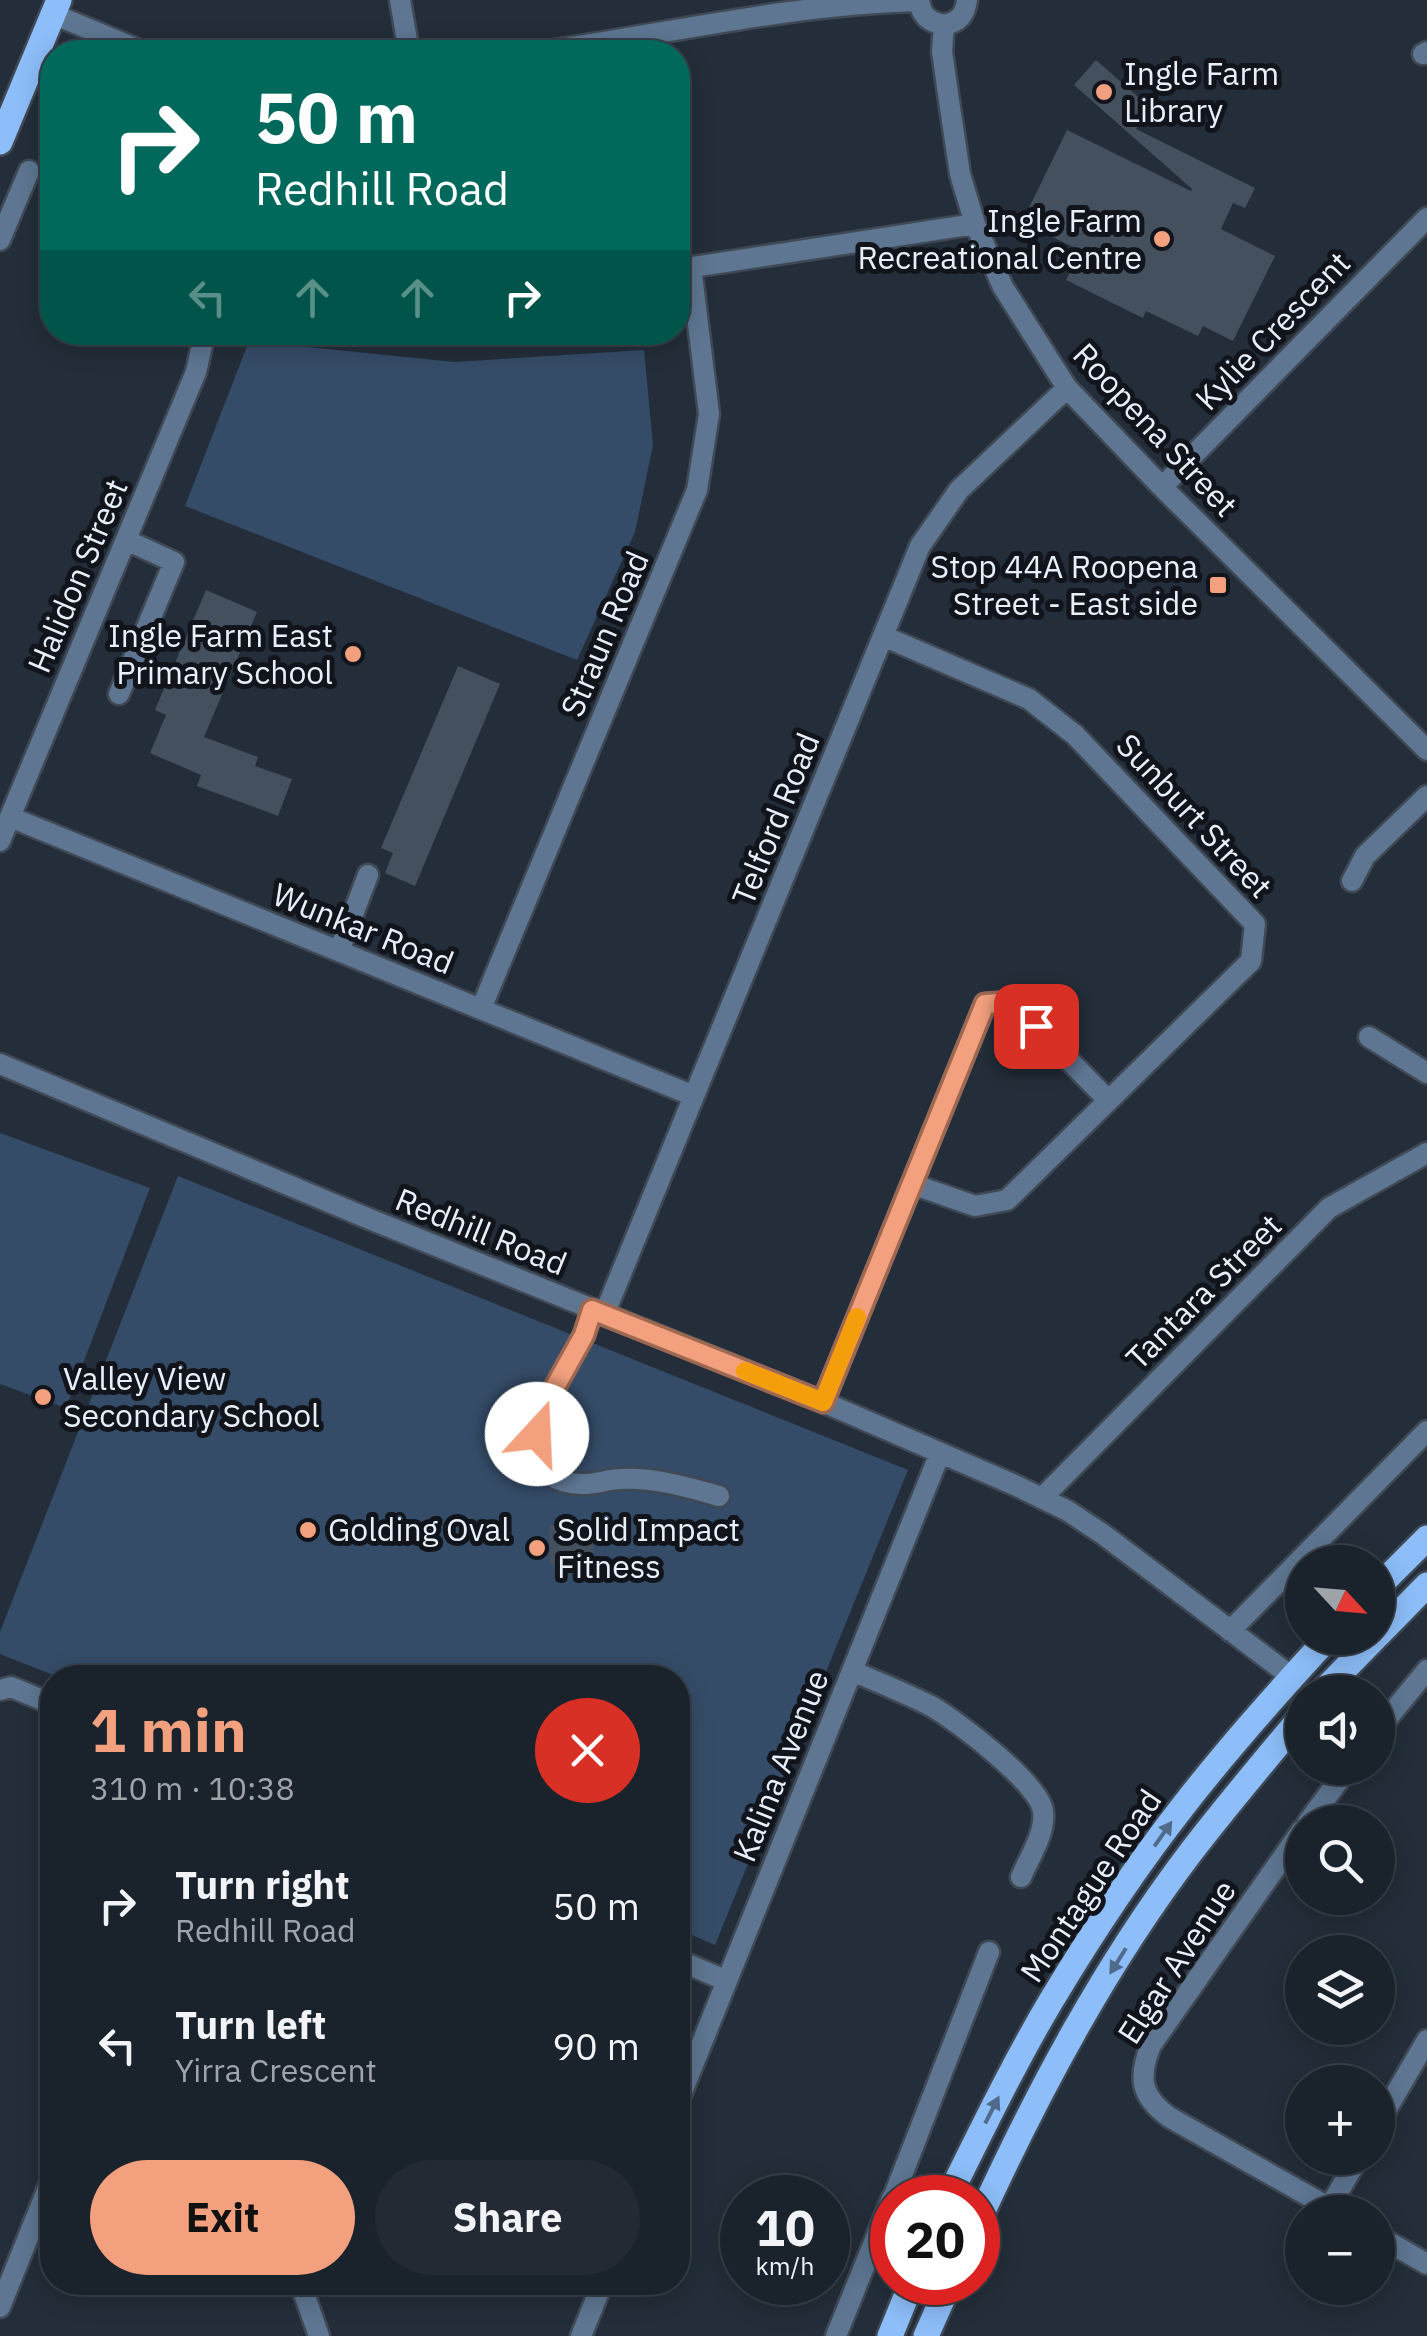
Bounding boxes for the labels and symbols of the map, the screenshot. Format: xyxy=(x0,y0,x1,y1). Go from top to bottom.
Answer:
place label: Ingle Farm Library xyxy=(1124,52,1279,131)
marker: Ingle Farm Library xyxy=(1093,81,1115,103)
place label: Ingle Farm Recreational Centre xyxy=(857,199,1142,278)
marker: Ingle Farm Recreational Centre xyxy=(1151,228,1173,250)
street label: Kylie Crescent xyxy=(1186,242,1359,419)
street label: Roopena Street xyxy=(1064,334,1247,525)
street label: Halidon Street xyxy=(17,472,137,679)
street label: Straun Road xyxy=(550,544,658,723)
place label: Stop 44A Roopena Street - East side xyxy=(931,545,1198,624)
marker: Stop 44A Roopena Street - East side xyxy=(1207,574,1229,596)
place label: Ingle Farm East Primary School xyxy=(108,614,333,693)
marker: Ingle Farm East Primary School xyxy=(342,643,364,665)
street label: Sunburt Street xyxy=(1108,724,1282,906)
street label: Telford Road xyxy=(722,726,829,911)
street label: Wunkar Road xyxy=(267,873,460,983)
pin xyxy=(994,984,1079,1069)
street label: Redhill Road xyxy=(390,1178,573,1284)
street label: Tantara Street xyxy=(1116,1204,1290,1378)
place label: Valley View Secondary School xyxy=(63,1357,320,1436)
position arrow xyxy=(485,1382,589,1486)
marker: Valley View Secondary School xyxy=(32,1386,54,1408)
place label: Golding Oval xyxy=(328,1508,510,1550)
place label: Solid Impact Fitness xyxy=(557,1508,740,1587)
marker: Golding Oval xyxy=(297,1519,319,1541)
marker: Solid Impact Fitness xyxy=(526,1537,548,1559)
north arrow xyxy=(1285,1545,1395,1655)
street label: Kalina Avenue xyxy=(723,1664,838,1868)
street label: Montague Road xyxy=(1010,1781,1170,1990)
one-way arrow xyxy=(1153,1821,1172,1848)
street label: Elgar Avenue xyxy=(1108,1871,1245,2051)
one-way arrow xyxy=(1110,1947,1127,1975)
one-way arrow xyxy=(983,2096,1000,2125)
speed limit sign: 20 xyxy=(870,2175,1000,2305)

